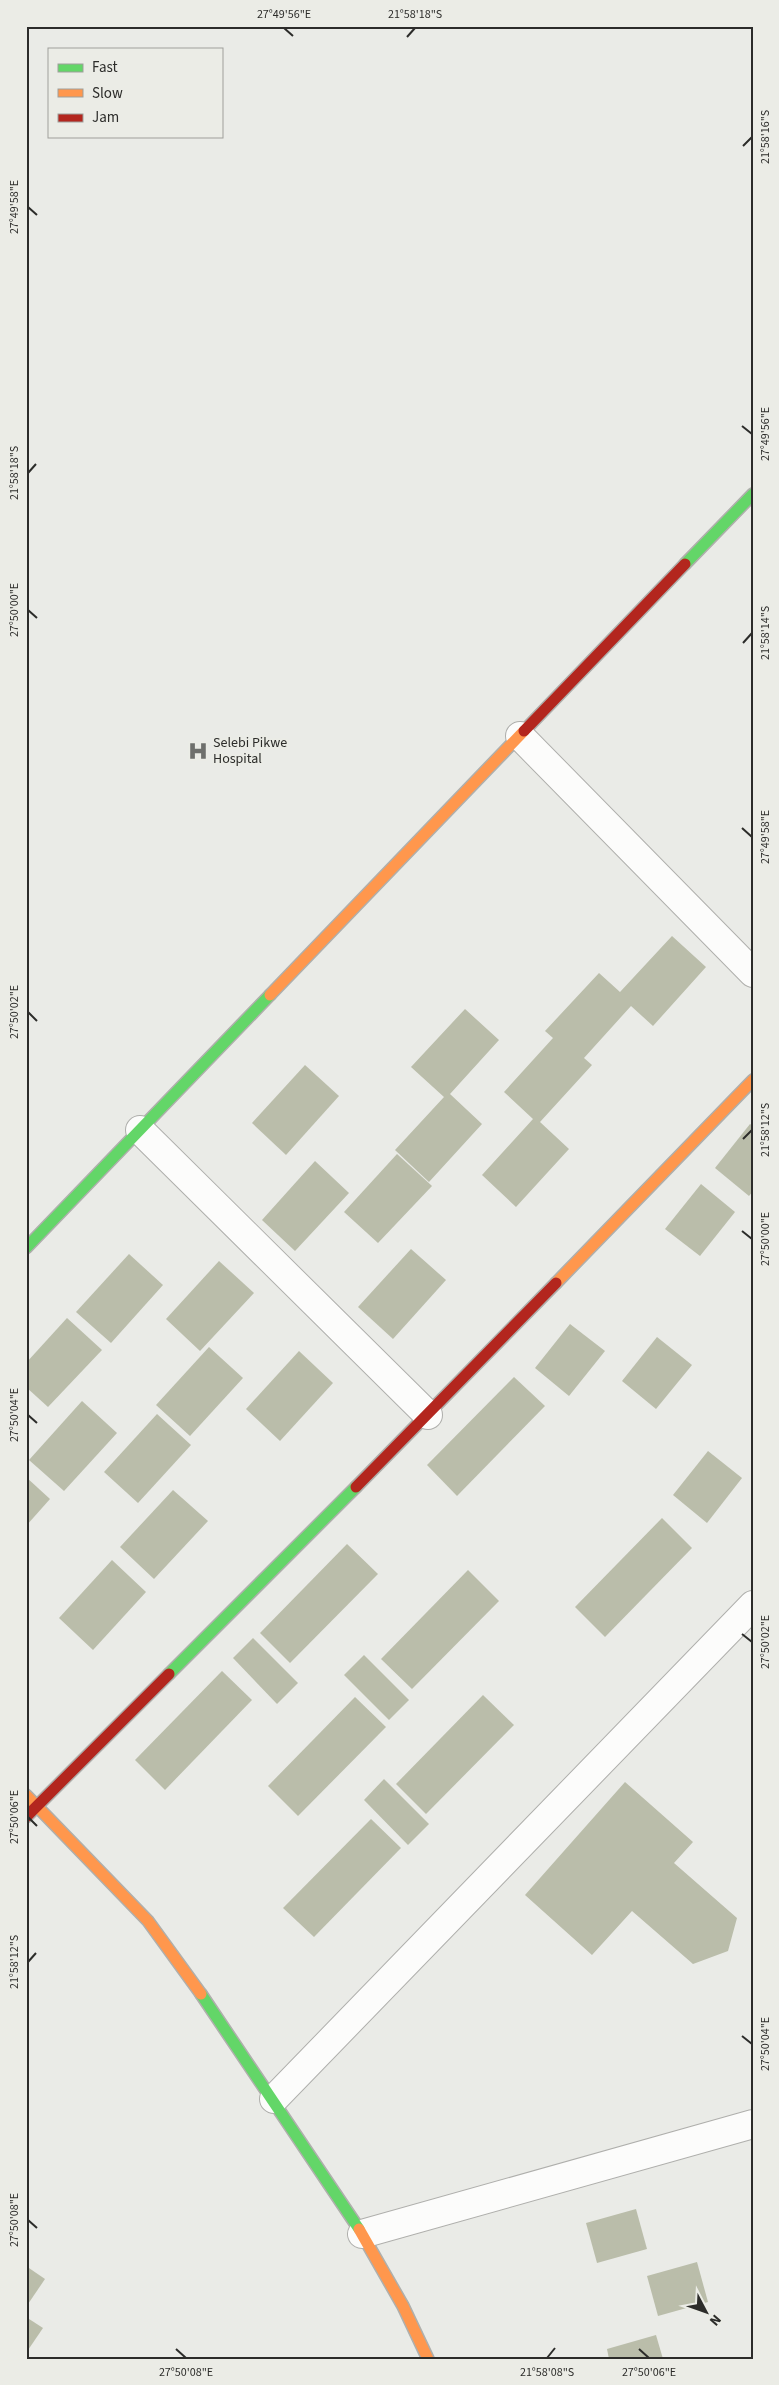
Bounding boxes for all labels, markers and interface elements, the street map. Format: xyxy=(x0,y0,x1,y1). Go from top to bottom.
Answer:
text: 27°49'56"E xyxy=(257,6,311,23)
text: 21°58'18"S xyxy=(388,6,442,23)
legend xyxy=(48,48,222,138)
text: Fast xyxy=(92,57,118,78)
text: Slow xyxy=(92,83,123,104)
text: Jam xyxy=(92,107,119,128)
text: 21°58'16"S xyxy=(757,110,774,164)
text: 27°49'58"E xyxy=(6,180,23,234)
text: 27°49'56"E xyxy=(757,407,774,461)
text: 21°58'18"S xyxy=(6,446,23,500)
text: 27°50'00"E xyxy=(6,583,23,637)
text: 21°58'14"S xyxy=(757,606,774,660)
place label: Selebi Pikwe Hospital xyxy=(213,733,287,769)
hospital icon: Selebi Pikwe Hospital xyxy=(187,740,209,762)
text: 27°49'58"E xyxy=(757,810,774,864)
text: 27°50'02"E xyxy=(6,985,23,1039)
text: 21°58'12"S xyxy=(757,1103,774,1157)
text: 27°50'00"E xyxy=(757,1212,774,1266)
text: 27°50'04"E xyxy=(6,1388,23,1442)
text: 27°50'02"E xyxy=(757,1615,774,1669)
text: 27°50'06"E xyxy=(6,1790,23,1844)
text: 21°58'12"S xyxy=(6,1935,23,1989)
text: 27°50'04"E xyxy=(757,2017,774,2071)
text: 27°50'08"E xyxy=(6,2193,23,2247)
north arrow xyxy=(682,2288,732,2338)
text: N xyxy=(704,2310,726,2330)
text: 27°50'08"E xyxy=(159,2364,213,2381)
text: 21°58'08"S xyxy=(520,2364,574,2381)
text: 27°50'06"E xyxy=(622,2364,676,2381)

